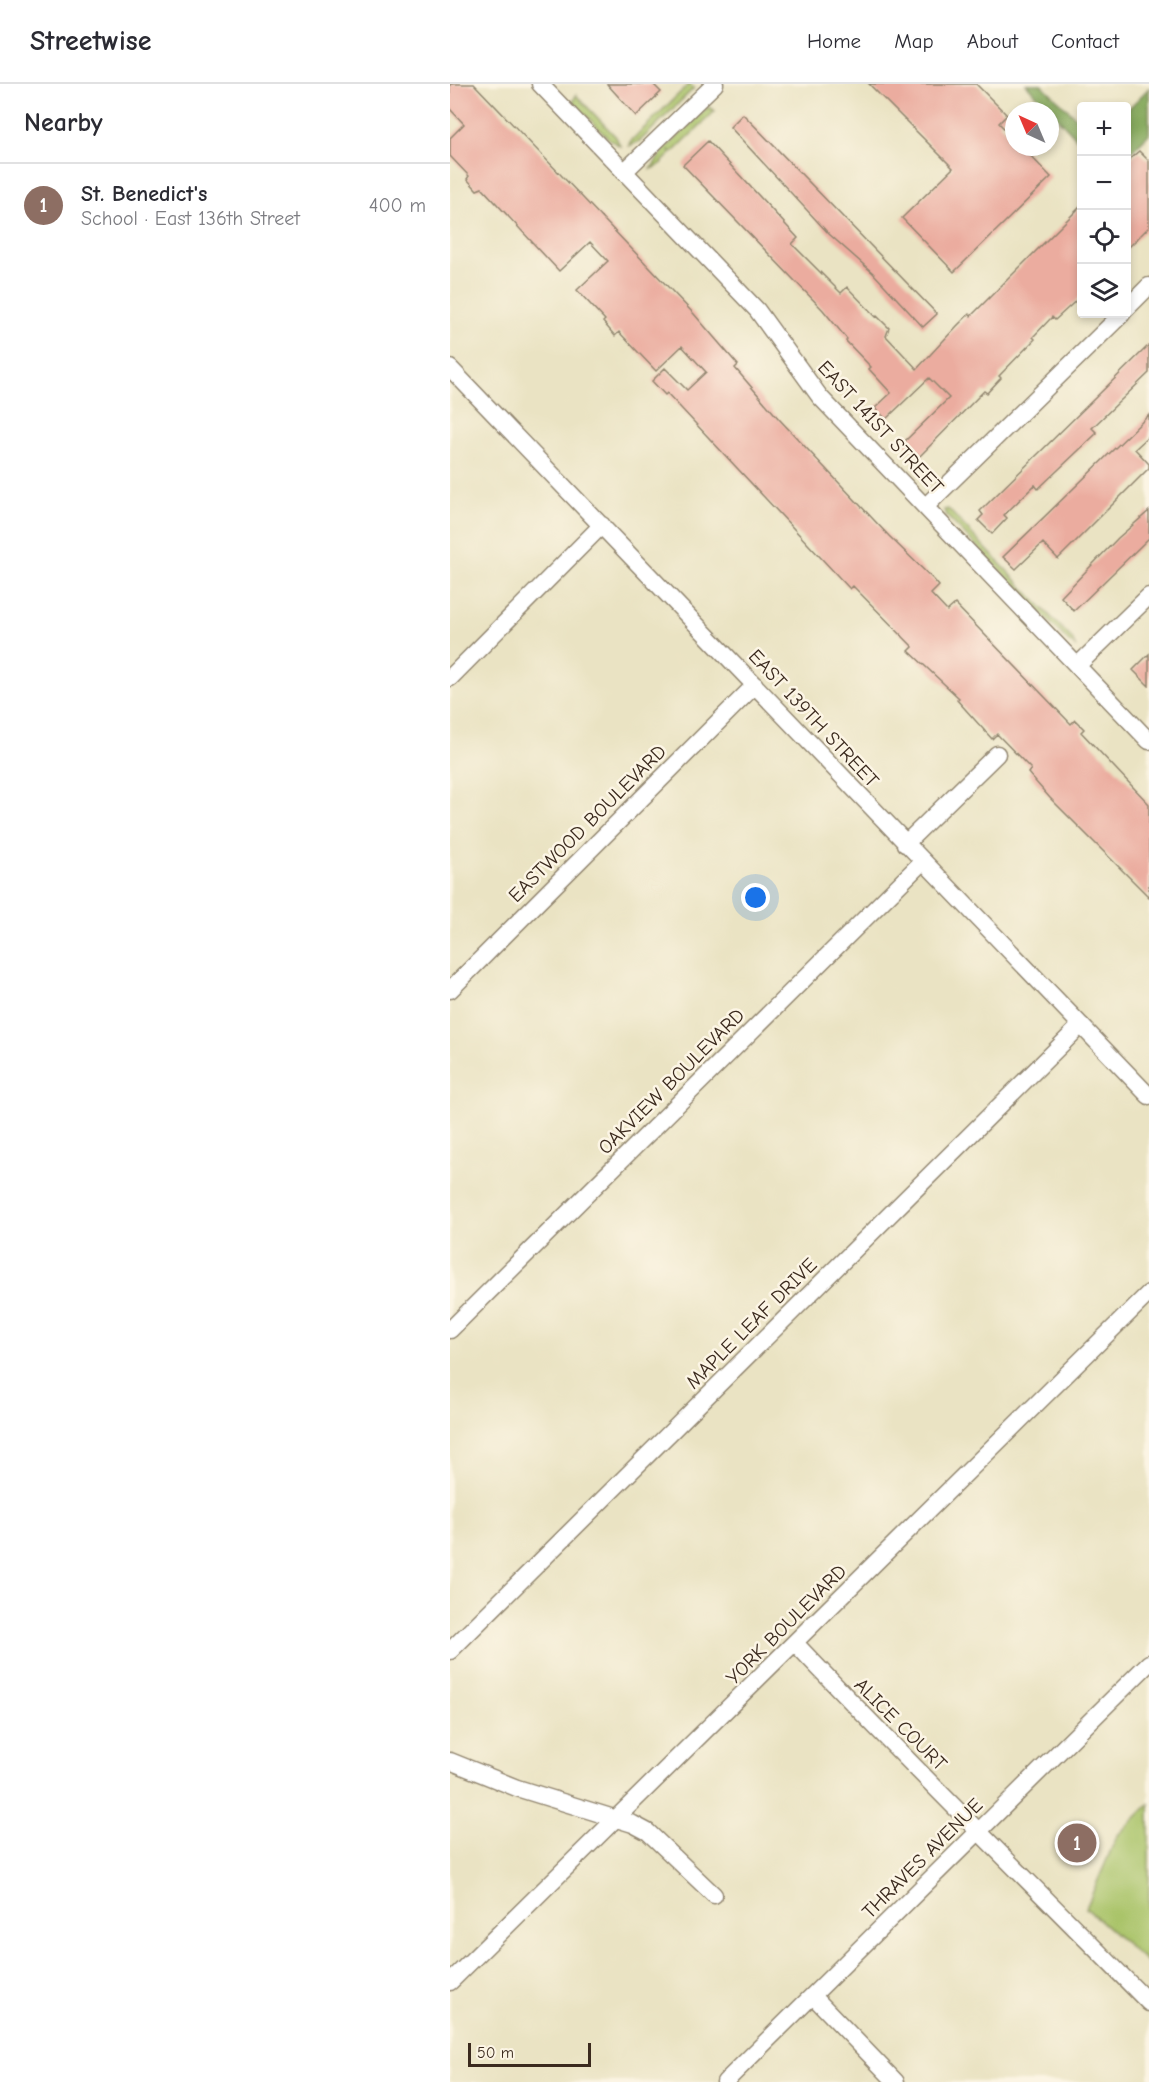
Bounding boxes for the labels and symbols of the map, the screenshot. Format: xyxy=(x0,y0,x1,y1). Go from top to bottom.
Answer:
north arrow xyxy=(1005,102,1059,156)
street label: EAST 141ST STREET xyxy=(813,356,949,499)
street label: EAST 139TH STREET xyxy=(744,645,884,792)
street label: EASTWOOD BOULEVARD xyxy=(504,740,671,907)
your location xyxy=(741,883,770,912)
street label: OAKVIEW BOULEVARD xyxy=(594,1004,749,1159)
street label: MAPLE LEAF DRIVE xyxy=(681,1253,821,1393)
street label: YORK BOULEVARD xyxy=(722,1560,851,1689)
street label: ALICE COURT xyxy=(850,1673,952,1776)
street label: THRAVES AVENUE xyxy=(857,1793,987,1923)
pin: 1 xyxy=(1058,1820,1096,1866)
scale bar xyxy=(468,2040,591,2068)

